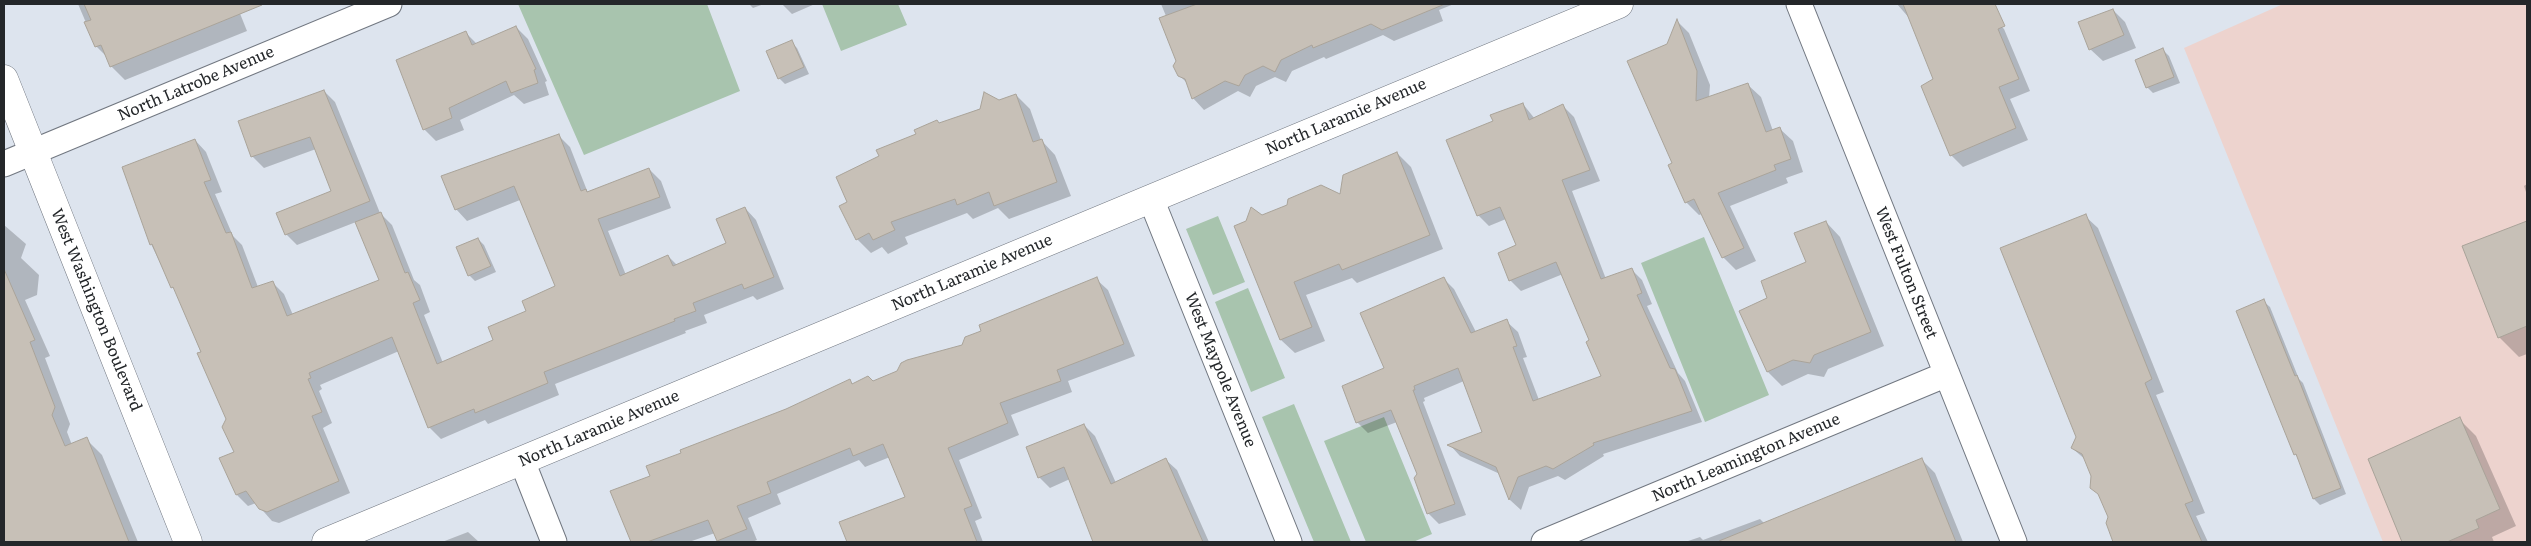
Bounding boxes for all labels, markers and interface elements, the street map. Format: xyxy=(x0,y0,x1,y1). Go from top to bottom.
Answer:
street label: North Latrobe Avenue xyxy=(115,42,277,126)
street label: North Laramie Avenue xyxy=(1263,74,1429,160)
street label: West Fulton Street xyxy=(1871,204,1941,342)
street label: West Washington Boulevard xyxy=(47,206,145,414)
street label: North Laramie Avenue xyxy=(889,230,1055,316)
street label: West Maypole Avenue xyxy=(1180,290,1260,450)
street label: North Laramie Avenue xyxy=(516,386,682,472)
street label: North Leamington Avenue xyxy=(1649,410,1843,506)

